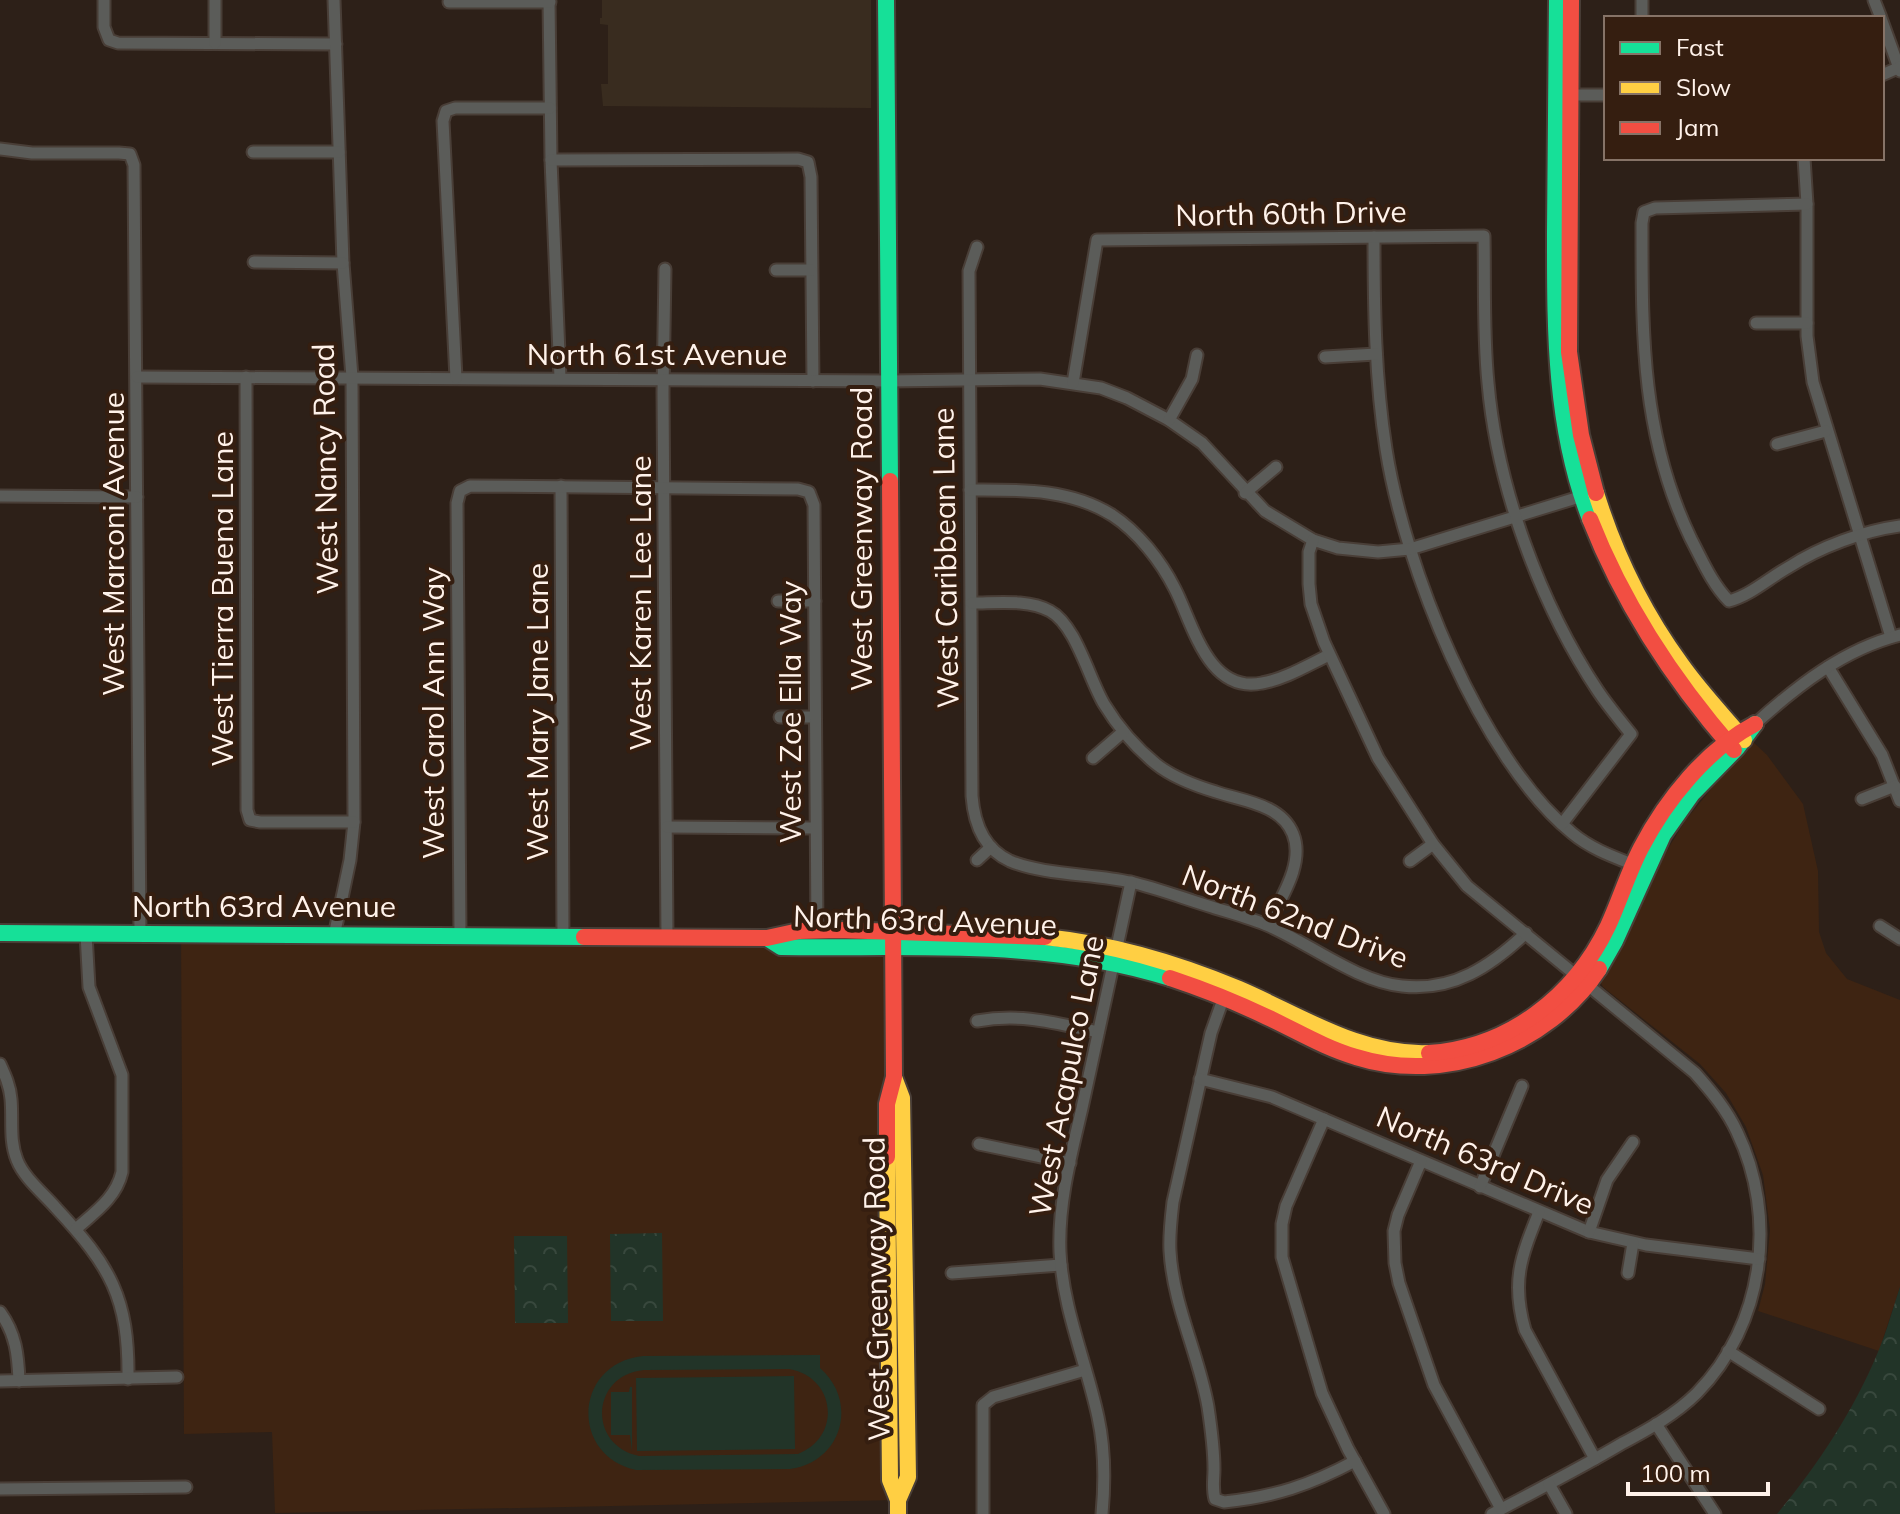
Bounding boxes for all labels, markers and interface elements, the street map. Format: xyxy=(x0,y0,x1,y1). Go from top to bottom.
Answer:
legend xyxy=(1604,16,1884,160)
text: Fast xyxy=(1676,32,1724,62)
text: Slow xyxy=(1676,72,1731,102)
text: Jam xyxy=(1676,112,1719,142)
street label: North 60th Drive xyxy=(1175,192,1407,234)
street label: North 61st Avenue xyxy=(527,335,787,373)
street label: West Nancy Road xyxy=(304,343,346,595)
street label: West Greenway Road xyxy=(842,387,880,691)
street label: West Marconi Avenue xyxy=(94,392,132,696)
street label: West Caribbean Lane xyxy=(923,407,967,709)
street label: West Tierra Buena Lane xyxy=(203,431,241,767)
street label: West Karen Lee Lane xyxy=(621,455,659,751)
street label: West Mary Jane Lane xyxy=(518,563,556,861)
street label: West Carol Ann Way xyxy=(414,567,452,859)
street label: West Zoe Ella Way xyxy=(771,581,809,843)
street label: North 62nd Drive xyxy=(1177,856,1414,977)
street label: North 63rd Avenue xyxy=(132,887,396,925)
street label: North 63rd Avenue xyxy=(792,896,1058,944)
street label: West Acapulco Lane xyxy=(1020,932,1112,1220)
street label: North 63rd Drive xyxy=(1371,1097,1600,1223)
street label: West Greenway Road xyxy=(854,1136,898,1442)
scale bar xyxy=(1628,1446,1768,1496)
text: 100 m xyxy=(1640,1458,1711,1488)

